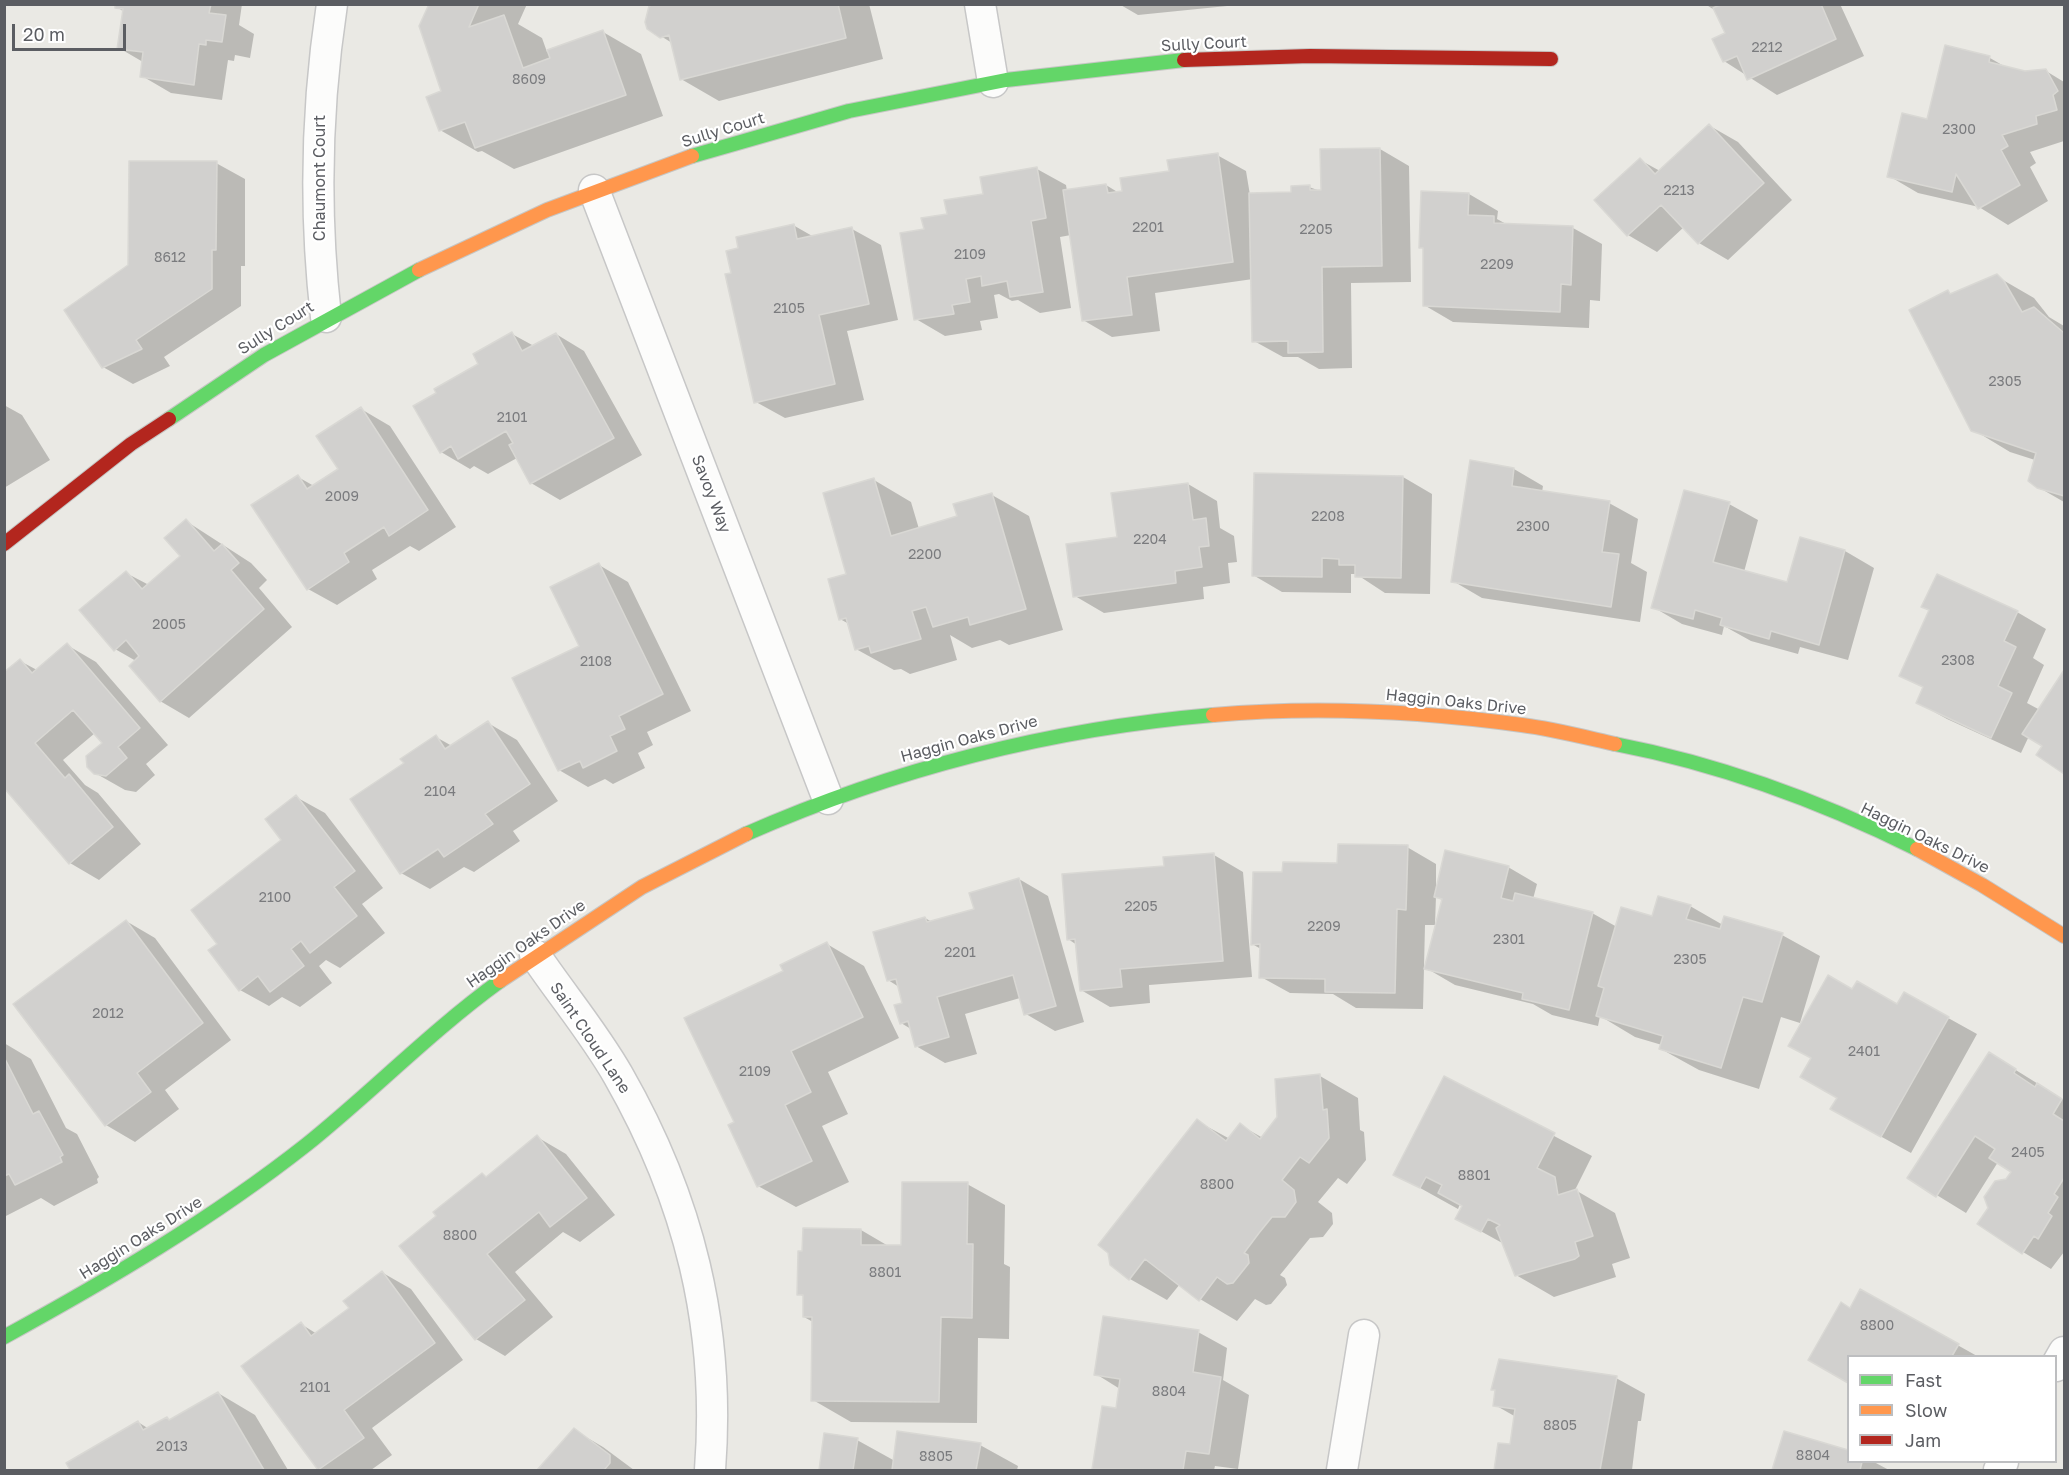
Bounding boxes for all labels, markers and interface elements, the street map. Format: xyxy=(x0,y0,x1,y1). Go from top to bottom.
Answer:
scale bar xyxy=(15,12,129,50)
text: 20 m xyxy=(23,23,65,45)
street label: Sully Court xyxy=(1161,32,1247,56)
house number: 2212 xyxy=(1751,40,1783,56)
house number: 8609 xyxy=(512,72,546,88)
street label: Sully Court xyxy=(679,108,767,152)
street label: Chaumont Court xyxy=(310,115,330,241)
house number: 2300 xyxy=(1942,122,1976,138)
house number: 2213 xyxy=(1663,183,1695,199)
house number: 2201 xyxy=(1132,220,1164,236)
house number: 2205 xyxy=(1299,222,1333,238)
house number: 2109 xyxy=(954,247,986,263)
house number: 8612 xyxy=(154,250,186,266)
house number: 2209 xyxy=(1480,257,1514,273)
street label: Sully Court xyxy=(234,297,318,359)
house number: 2105 xyxy=(773,301,805,317)
house number: 2305 xyxy=(1988,374,2022,390)
house number: 2101 xyxy=(497,410,527,426)
street label: Savoy Way xyxy=(687,452,735,536)
house number: 2009 xyxy=(325,489,359,505)
house number: 2208 xyxy=(1311,509,1345,525)
house number: 2300 xyxy=(1516,519,1550,535)
house number: 2204 xyxy=(1133,532,1167,548)
house number: 2200 xyxy=(908,547,942,563)
house number: 2005 xyxy=(152,617,186,633)
house number: 2308 xyxy=(1941,653,1975,669)
house number: 2108 xyxy=(580,654,612,670)
street label: Haggin Oaks Drive xyxy=(1385,685,1527,719)
street label: Haggin Oaks Drive xyxy=(898,711,1040,767)
house number: 2104 xyxy=(424,784,456,800)
street label: Haggin Oaks Drive xyxy=(1857,798,1993,878)
house number: 2100 xyxy=(259,890,291,906)
street label: Haggin Oaks Drive xyxy=(463,896,589,992)
house number: 2205 xyxy=(1124,899,1158,915)
house number: 2209 xyxy=(1307,919,1341,935)
house number: 2301 xyxy=(1493,932,1525,948)
house number: 2201 xyxy=(944,945,976,961)
house number: 2305 xyxy=(1673,952,1707,968)
street label: Saint Cloud Lane xyxy=(546,979,634,1097)
house number: 2012 xyxy=(92,1006,124,1022)
house number: 2401 xyxy=(1848,1044,1880,1060)
house number: 2109 xyxy=(739,1064,771,1080)
house number: 2405 xyxy=(2011,1145,2045,1161)
house number: 8801 xyxy=(1458,1168,1490,1184)
house number: 8800 xyxy=(1200,1177,1234,1193)
street label: Haggin Oaks Drive xyxy=(76,1192,206,1284)
house number: 8800 xyxy=(443,1228,477,1244)
house number: 8801 xyxy=(869,1265,901,1281)
house number: 8800 xyxy=(1860,1318,1894,1334)
legend xyxy=(1847,1355,2057,1463)
text: Fast xyxy=(1905,1369,1942,1391)
house number: 2101 xyxy=(300,1380,330,1396)
house number: 8804 xyxy=(1152,1384,1186,1400)
text: Slow xyxy=(1905,1399,1947,1421)
house number: 8805 xyxy=(1543,1418,1577,1434)
text: Jam xyxy=(1905,1429,1941,1451)
house number: 2013 xyxy=(156,1439,188,1455)
house number: 8804 xyxy=(1796,1448,1830,1464)
house number: 8805 xyxy=(919,1449,953,1465)

